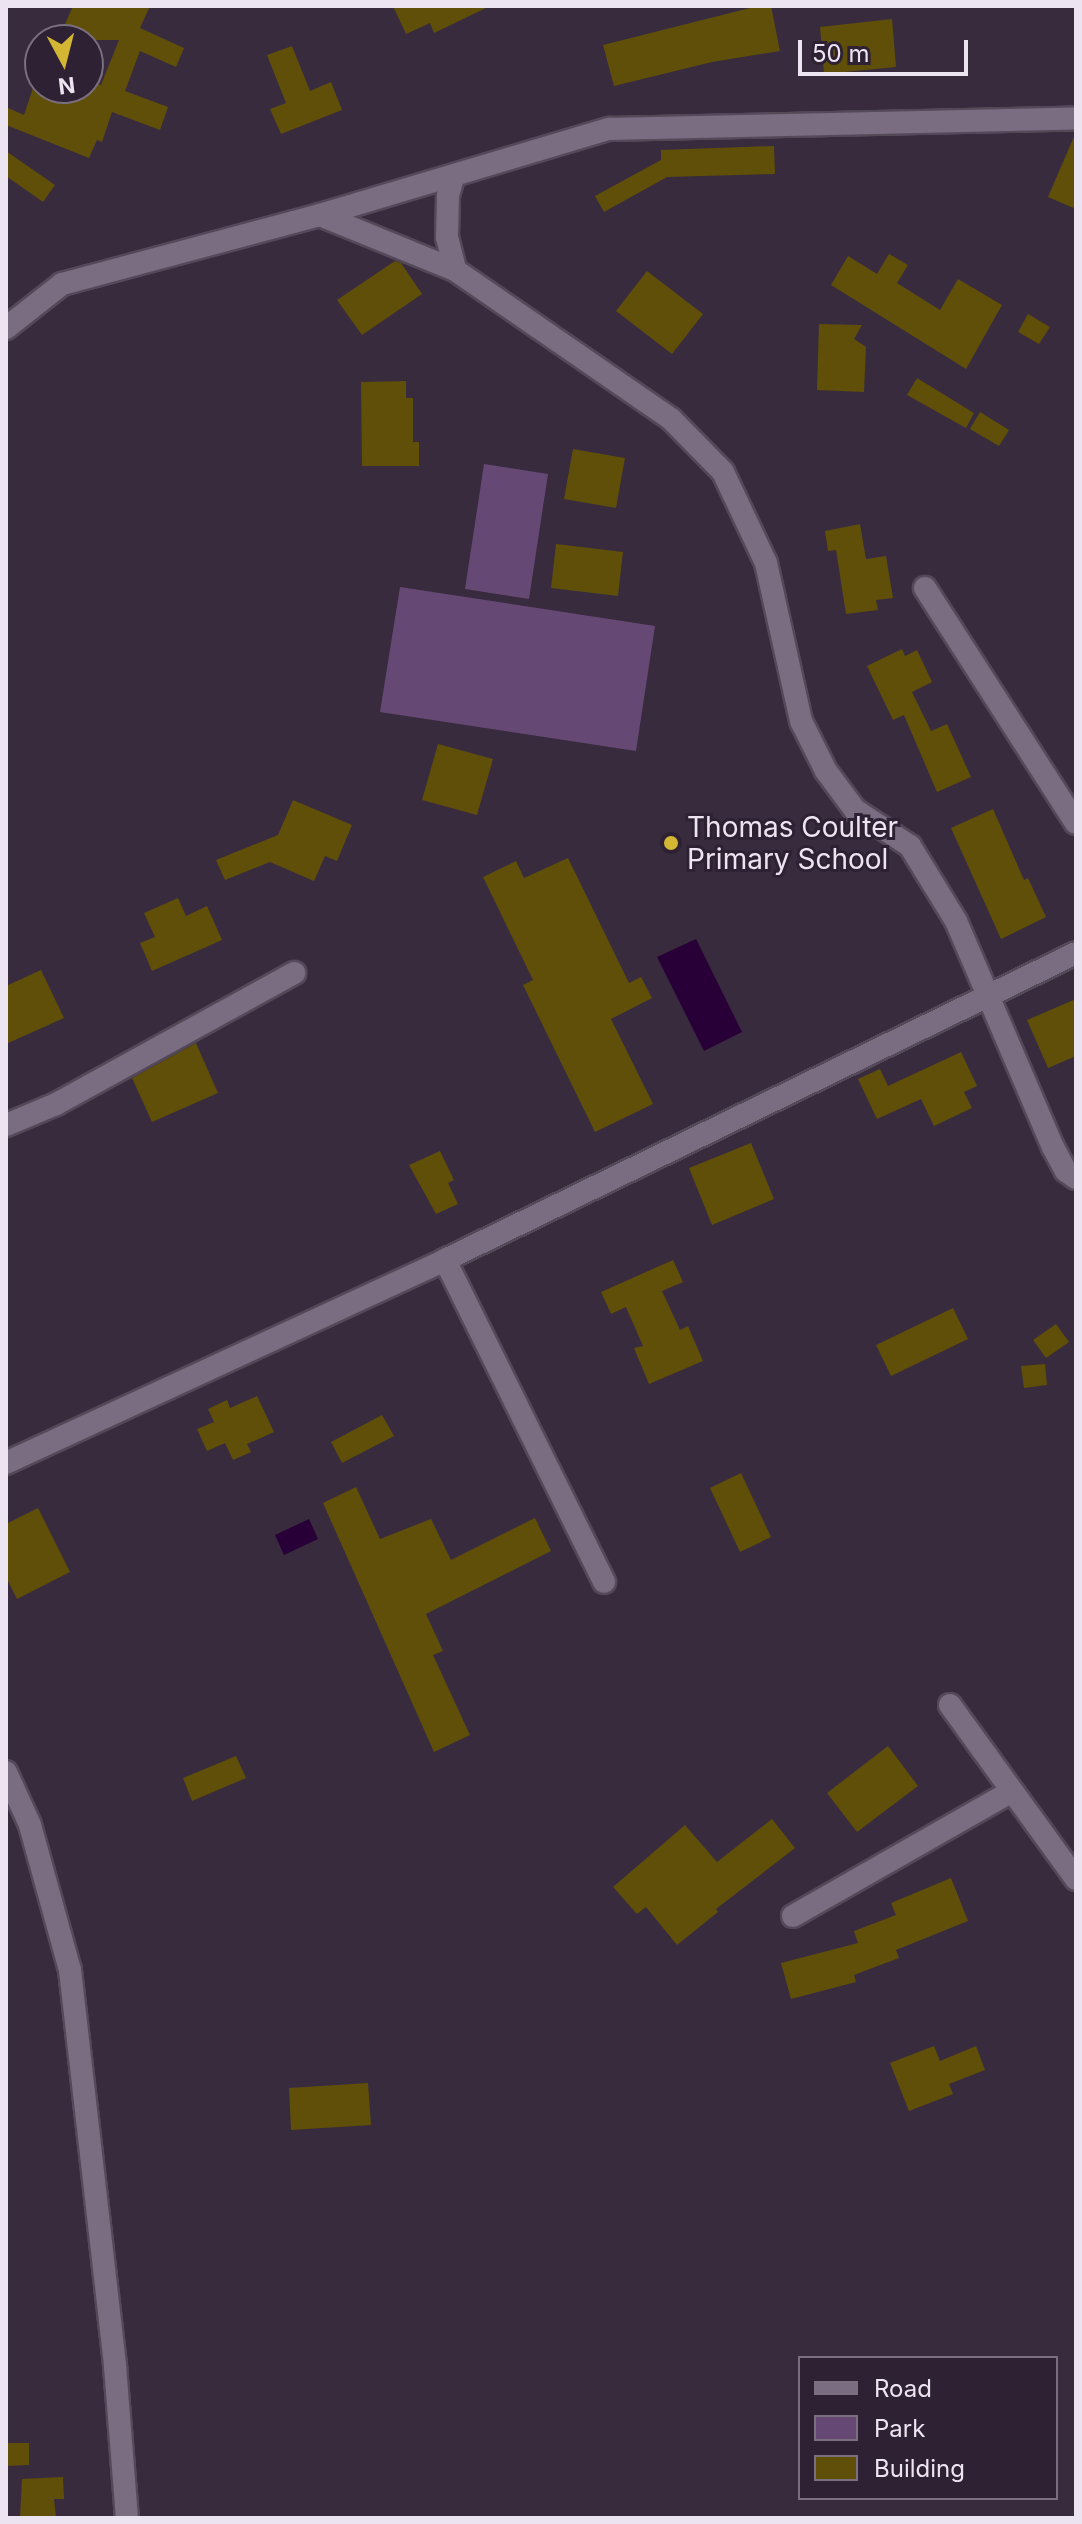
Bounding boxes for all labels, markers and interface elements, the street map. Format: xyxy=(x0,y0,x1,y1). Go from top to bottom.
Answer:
north arrow xyxy=(24,24,104,104)
scale bar xyxy=(802,24,972,74)
text: 50 m xyxy=(812,39,870,68)
text: N xyxy=(57,72,77,100)
place label: Thomas Coulter Primary School xyxy=(687,810,898,876)
marker: Thomas Coulter Primary School xyxy=(662,834,680,852)
legend xyxy=(798,2356,1058,2500)
text: Road xyxy=(874,2374,932,2403)
text: Park xyxy=(874,2414,925,2443)
text: Building xyxy=(874,2454,965,2483)

